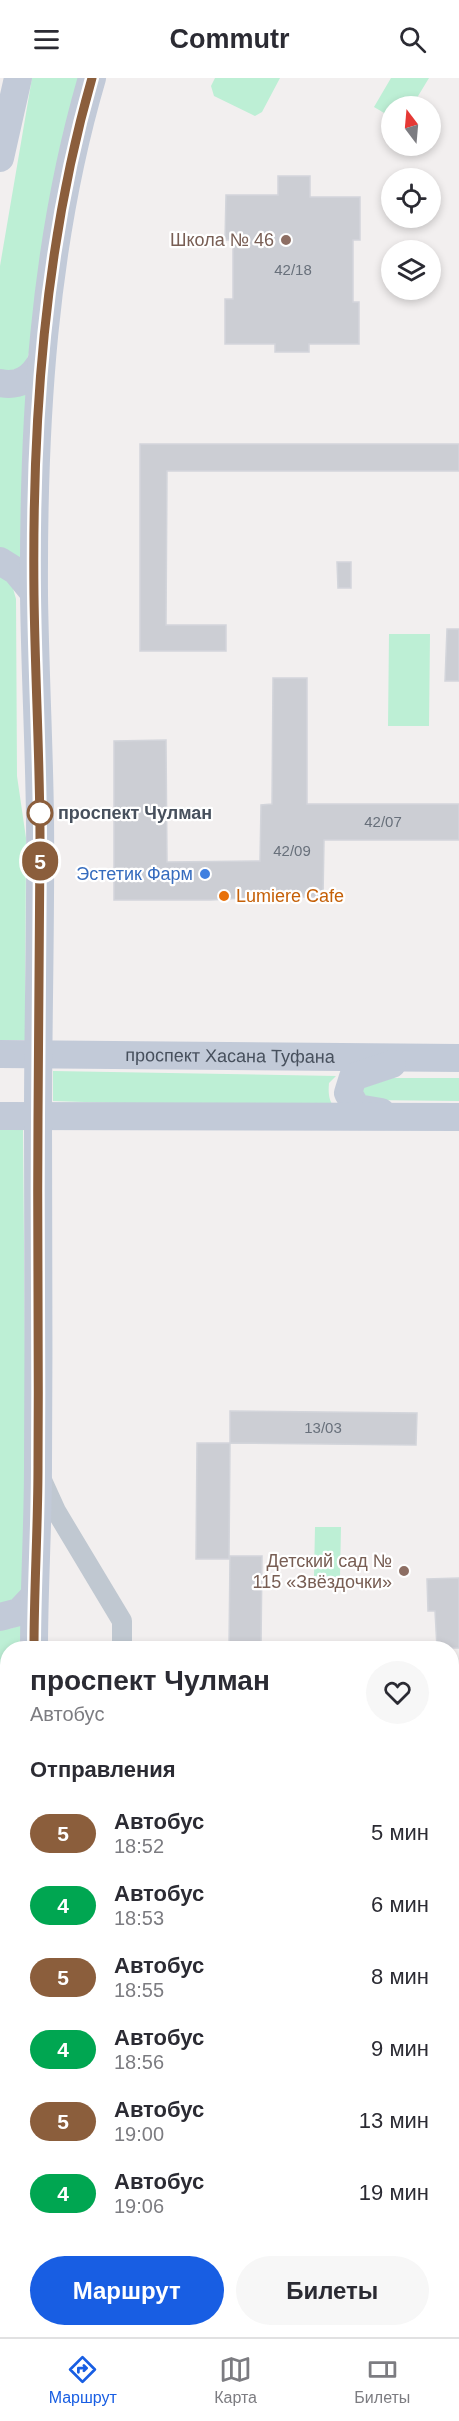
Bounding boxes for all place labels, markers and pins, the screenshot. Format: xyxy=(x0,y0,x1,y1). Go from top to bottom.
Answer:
place label: Школа № 46 xyxy=(170,230,274,250)
marker: Школа № 46 xyxy=(279,233,293,247)
marker: проспект Чулман xyxy=(27,800,53,826)
place label: проспект Чулман xyxy=(58,803,212,823)
place label: Эстетик Фарм xyxy=(76,864,193,884)
marker: Эстетик Фарм xyxy=(198,867,212,881)
place label: Lumiere Cafe xyxy=(236,886,344,906)
marker: Lumiere Cafe xyxy=(217,889,231,903)
place label: Детский сад № 115 «Звёздочки» xyxy=(253,1551,392,1592)
marker: Детский сад № 115 «Звёздочки» xyxy=(397,1564,411,1578)

